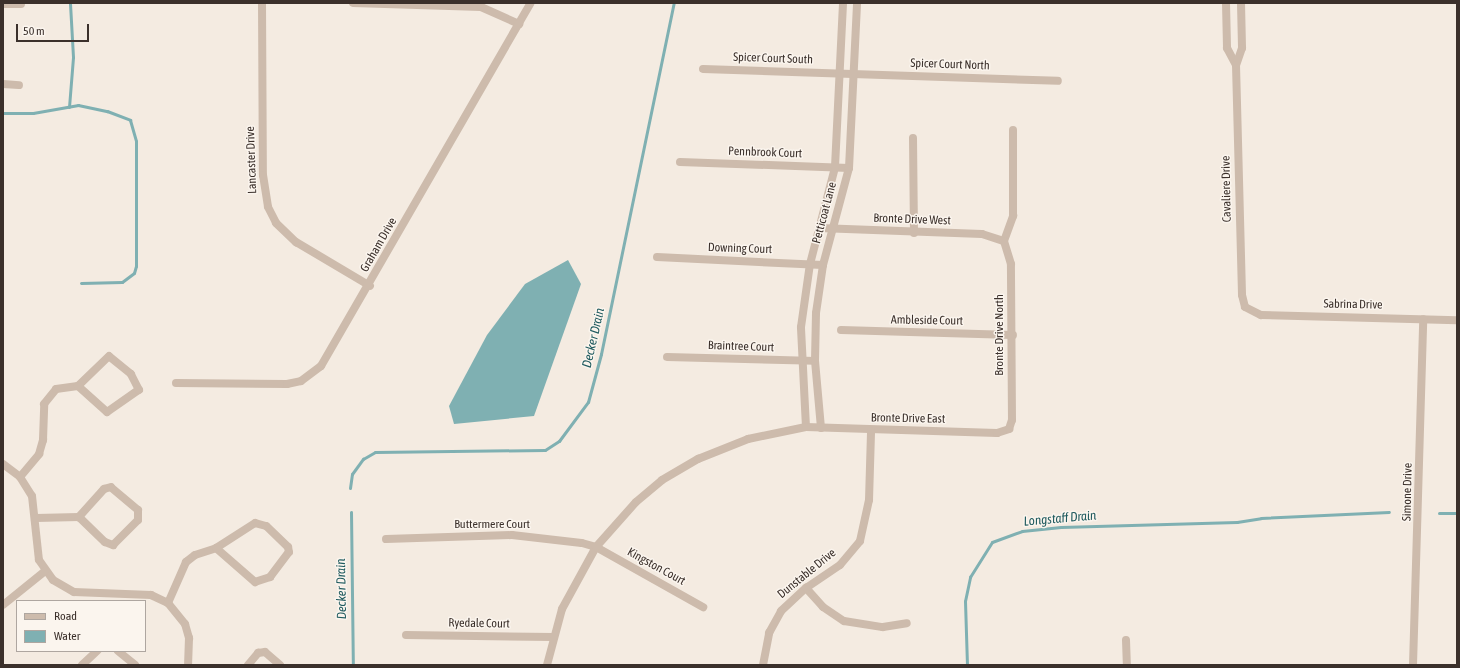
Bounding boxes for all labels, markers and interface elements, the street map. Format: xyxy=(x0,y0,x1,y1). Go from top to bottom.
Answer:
scale bar xyxy=(18,16,91,42)
text: 50 m xyxy=(23,24,45,38)
street label: Spicer Court South xyxy=(733,50,813,68)
street label: Spicer Court North xyxy=(910,56,990,74)
street label: Lancaster Drive xyxy=(244,126,260,194)
street label: Pennbrook Court xyxy=(728,145,802,161)
street label: Cavaliere Drive xyxy=(1219,156,1235,222)
street label: Petticoat Lane xyxy=(810,181,840,245)
street label: Bronte Drive West xyxy=(873,211,951,229)
street label: Graham Drive xyxy=(358,215,400,275)
street label: Downing Court xyxy=(708,241,772,257)
street label: Bronte Drive North xyxy=(993,294,1007,376)
street label: Sabrina Drive xyxy=(1323,297,1383,313)
water label: Decker Drain xyxy=(580,307,608,369)
street label: Ambleside Court xyxy=(891,313,963,329)
street label: Braintree Court xyxy=(708,339,774,355)
street label: Bronte Drive East xyxy=(871,411,945,427)
street label: Simone Drive xyxy=(1400,463,1416,521)
water label: Longstaff Drain xyxy=(1023,508,1097,530)
street label: Buttermere Court xyxy=(454,518,530,532)
street label: Kingston Court xyxy=(625,545,687,589)
street label: Dunstable Drive xyxy=(775,546,839,602)
water label: Decker Drain xyxy=(334,558,350,620)
legend xyxy=(16,600,146,652)
text: Road xyxy=(54,609,77,623)
street label: Ryedale Court xyxy=(448,616,510,632)
text: Water xyxy=(54,629,80,643)

